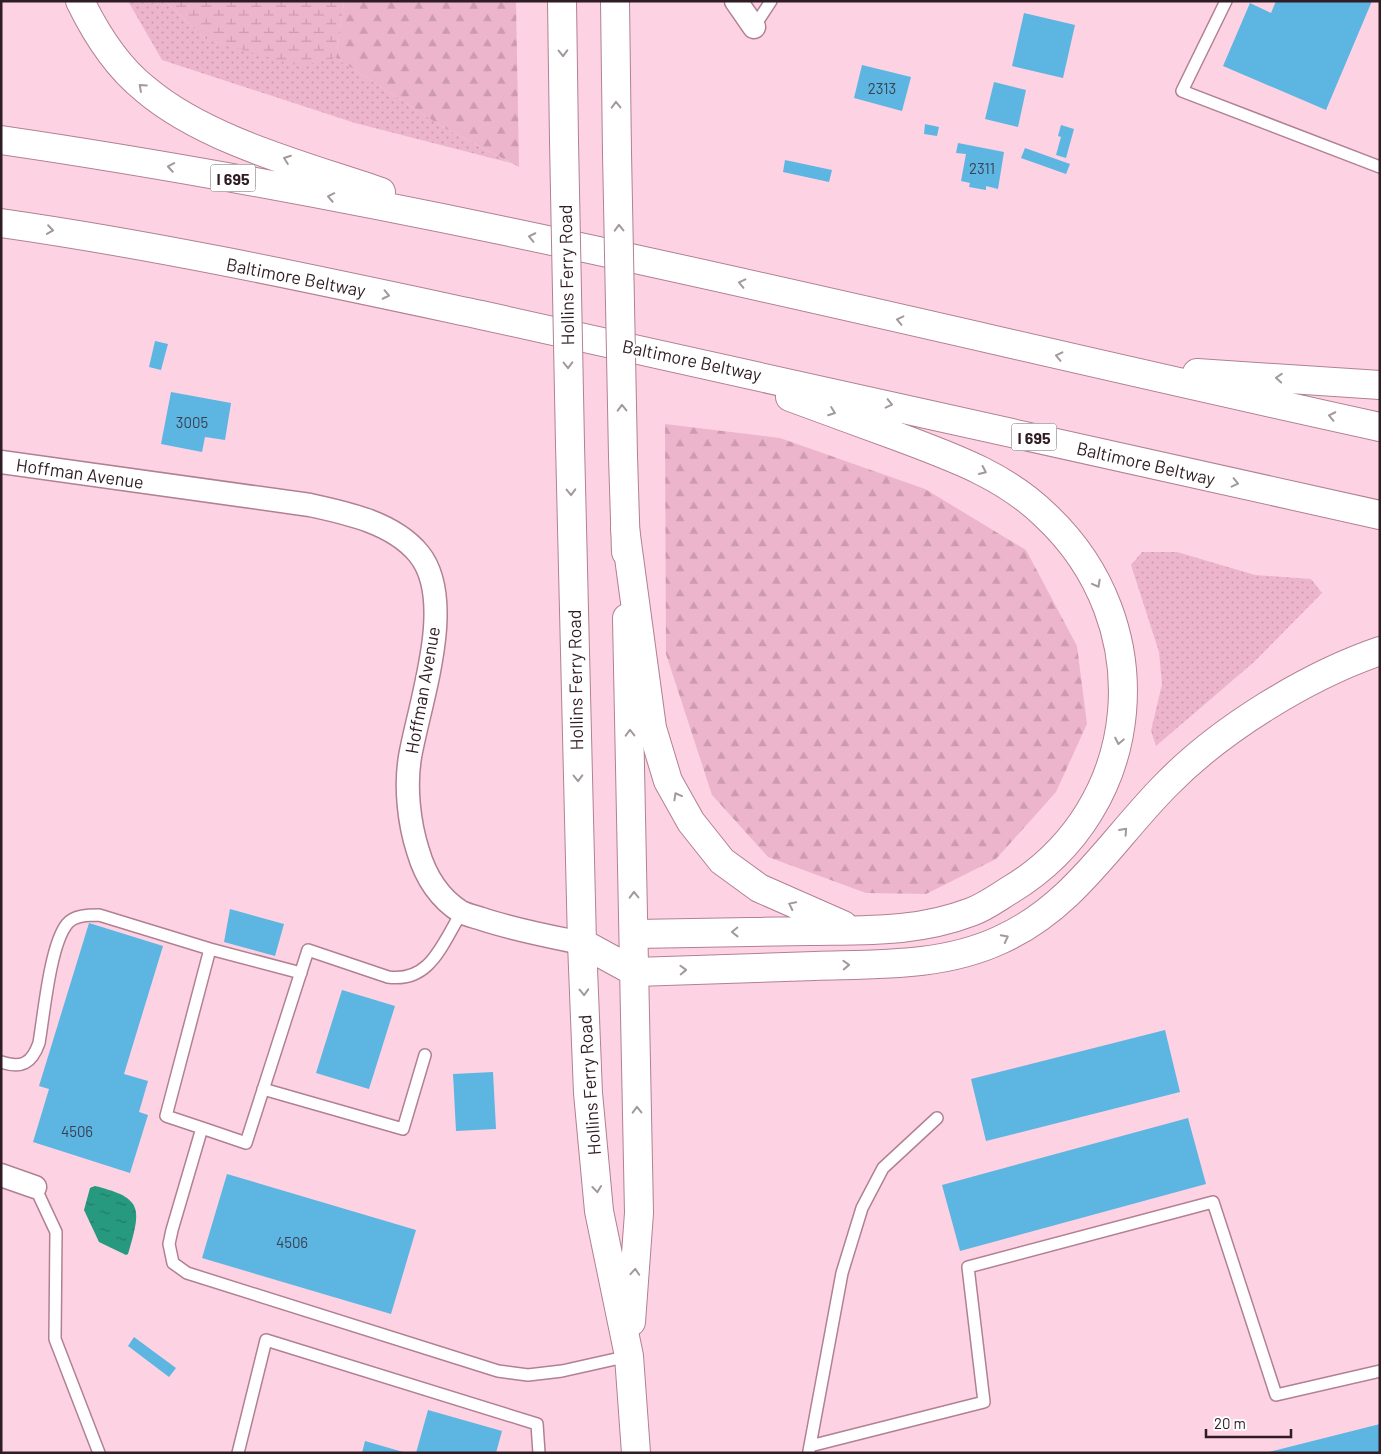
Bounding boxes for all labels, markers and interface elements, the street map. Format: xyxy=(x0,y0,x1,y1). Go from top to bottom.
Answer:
one-way arrow xyxy=(558,50,568,57)
house number: 2313 xyxy=(868,79,896,97)
one-way arrow xyxy=(139,83,148,92)
one-way arrow xyxy=(611,100,622,108)
one-way arrow xyxy=(283,155,291,165)
house number: 2311 xyxy=(969,159,995,177)
one-way arrow xyxy=(166,163,175,173)
road number: I 695 xyxy=(210,164,256,192)
one-way arrow xyxy=(326,192,335,202)
street label: Hollins Ferry Road xyxy=(554,204,578,346)
one-way arrow xyxy=(613,223,624,231)
one-way arrow xyxy=(46,224,54,235)
one-way arrow xyxy=(528,232,537,242)
street label: Baltimore Beltway xyxy=(224,253,368,301)
one-way arrow xyxy=(738,278,746,289)
one-way arrow xyxy=(381,289,390,299)
one-way arrow xyxy=(896,315,905,326)
street label: Baltimore Beltway xyxy=(620,335,764,385)
one-way arrow xyxy=(1054,351,1063,362)
one-way arrow xyxy=(563,362,573,369)
one-way arrow xyxy=(1274,373,1282,384)
one-way arrow xyxy=(884,398,893,409)
one-way arrow xyxy=(617,403,627,411)
one-way arrow xyxy=(827,406,836,416)
one-way arrow xyxy=(1328,412,1337,422)
house number: 3005 xyxy=(176,413,208,431)
road number: I 695 xyxy=(1012,424,1056,451)
street label: Baltimore Beltway xyxy=(1075,436,1217,490)
street label: Hoffman Avenue xyxy=(15,453,145,493)
one-way arrow xyxy=(978,465,987,475)
one-way arrow xyxy=(1231,477,1240,488)
one-way arrow xyxy=(566,489,576,497)
one-way arrow xyxy=(1090,578,1100,587)
street label: Hollins Ferry Road xyxy=(563,609,587,751)
street label: Hoffman Avenue xyxy=(400,625,444,755)
one-way arrow xyxy=(625,728,635,736)
one-way arrow xyxy=(1114,737,1124,746)
one-way arrow xyxy=(573,775,583,783)
one-way arrow xyxy=(673,792,683,801)
one-way arrow xyxy=(1119,827,1128,836)
one-way arrow xyxy=(628,891,639,899)
one-way arrow xyxy=(788,900,797,911)
one-way arrow xyxy=(731,927,738,937)
one-way arrow xyxy=(999,934,1008,944)
one-way arrow xyxy=(842,960,850,970)
one-way arrow xyxy=(680,965,688,976)
one-way arrow xyxy=(578,988,589,996)
street label: Hollins Ferry Road xyxy=(573,1014,605,1156)
one-way arrow xyxy=(632,1106,642,1114)
house number: 4506 xyxy=(61,1122,93,1140)
one-way arrow xyxy=(591,1185,602,1193)
house number: 4506 xyxy=(276,1233,308,1251)
one-way arrow xyxy=(629,1268,640,1276)
scale bar xyxy=(1206,1406,1291,1438)
text: 20 m xyxy=(1214,1414,1246,1432)

